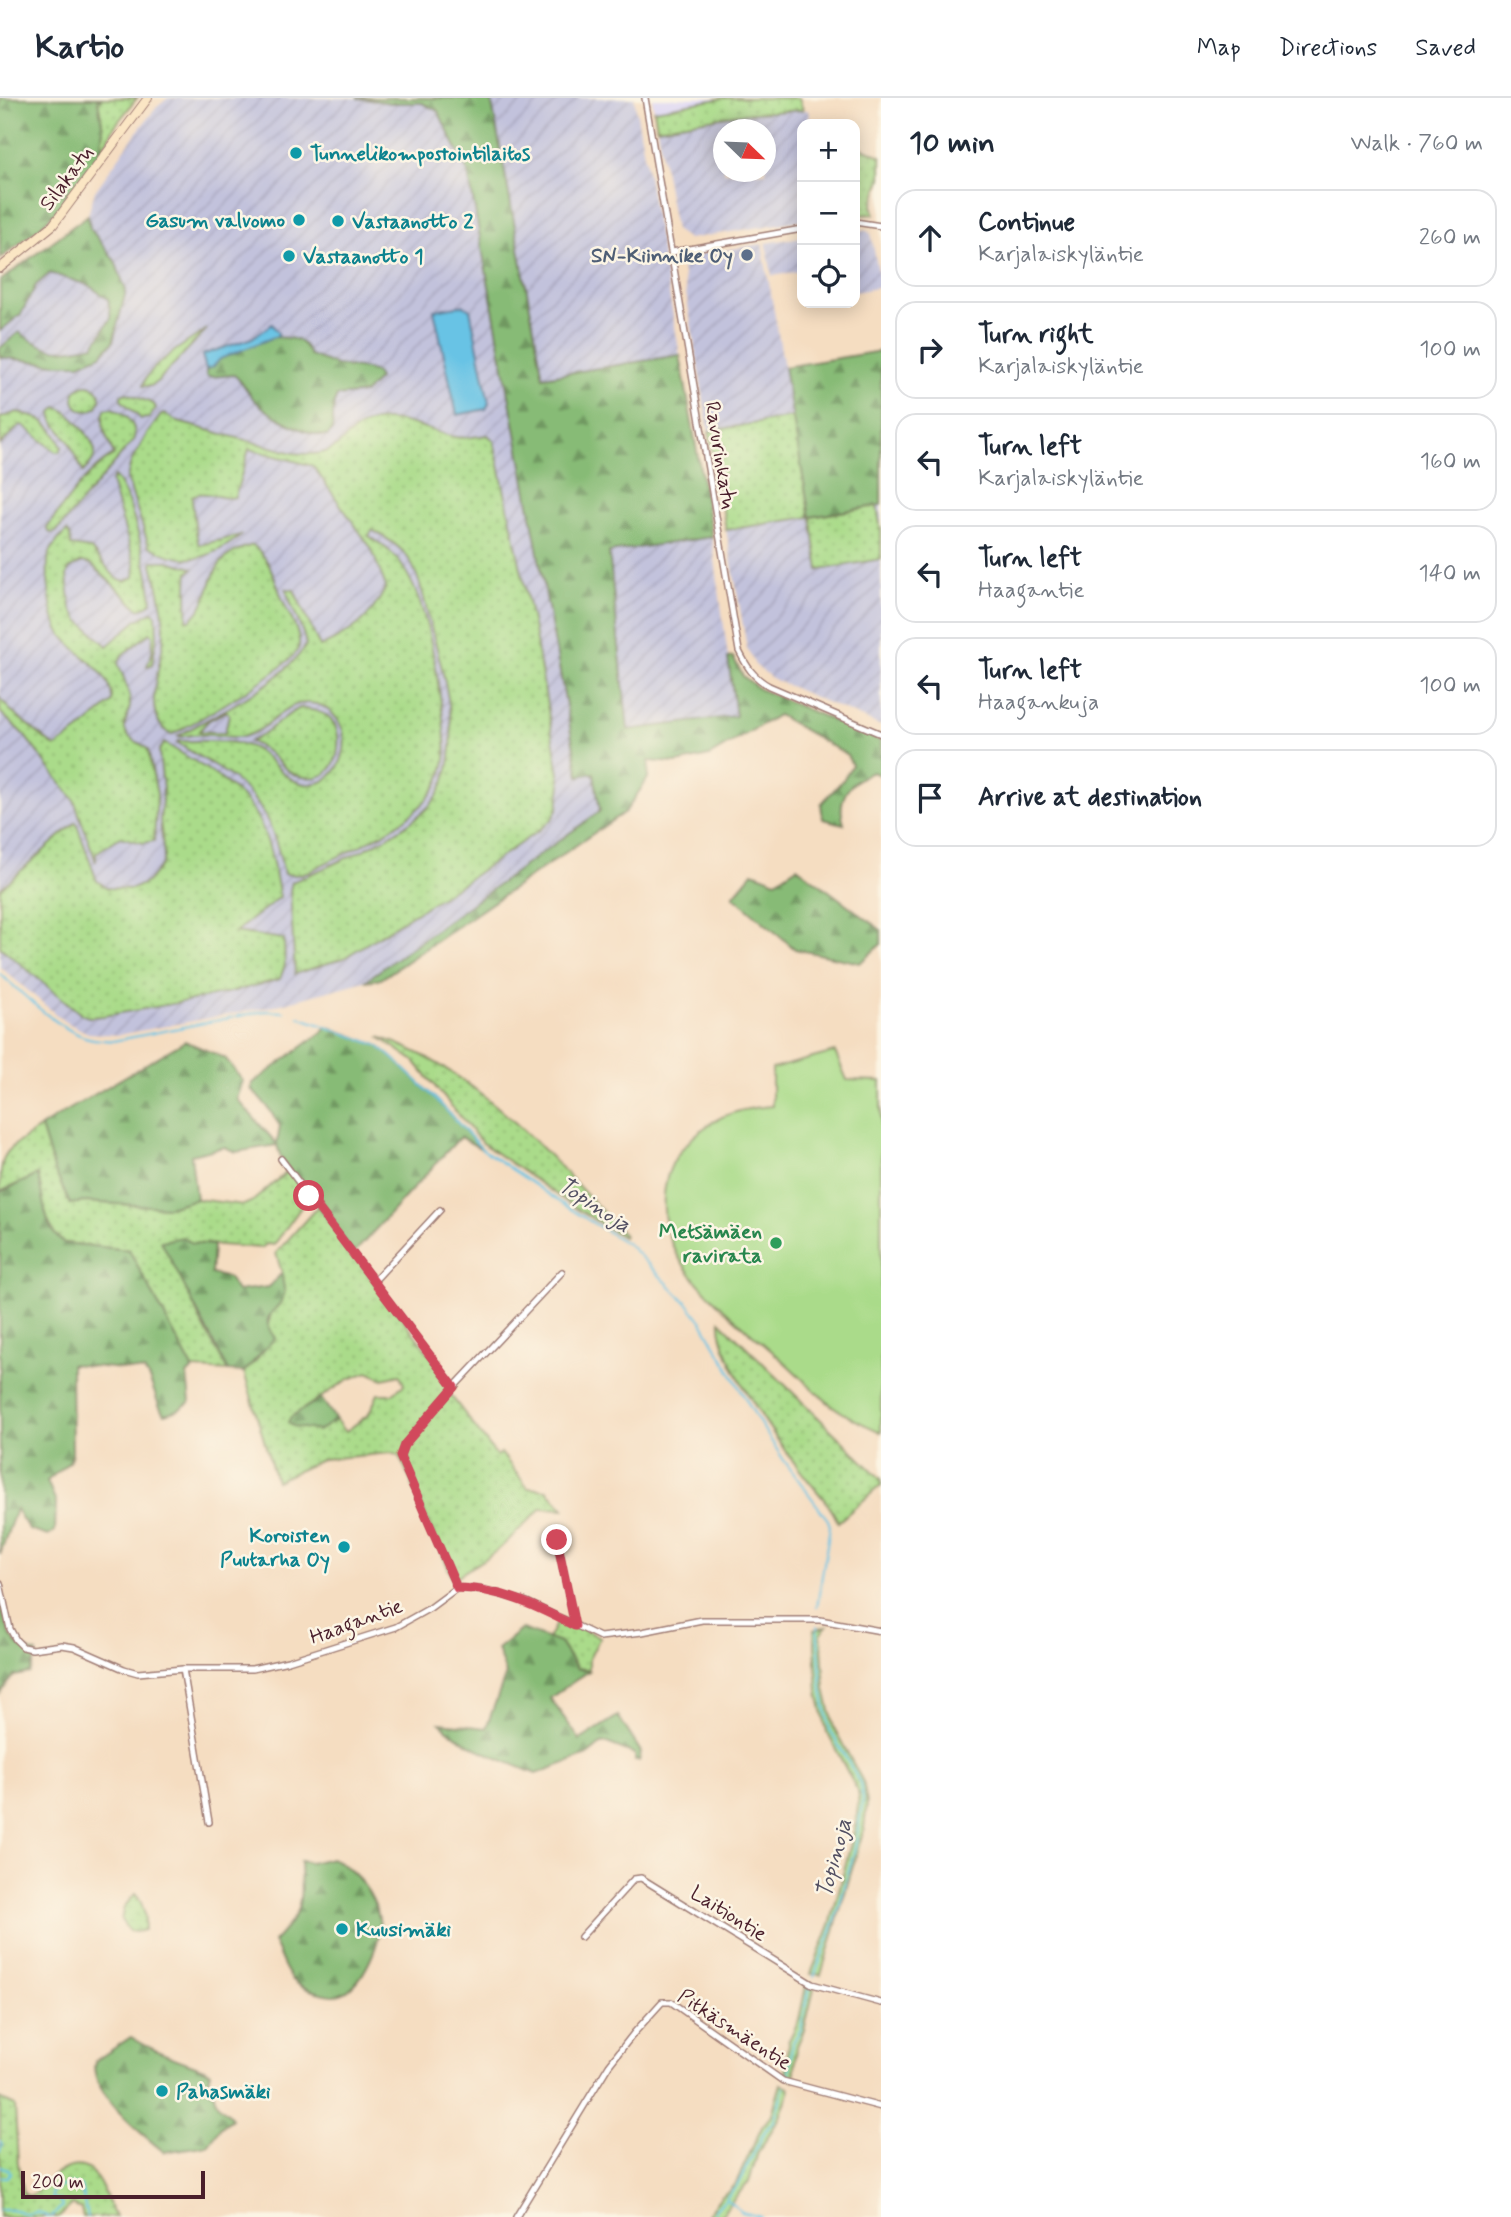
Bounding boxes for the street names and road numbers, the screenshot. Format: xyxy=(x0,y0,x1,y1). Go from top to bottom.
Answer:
street label: Silakatu xyxy=(33,141,100,217)
street label: Ravurinkatu xyxy=(698,399,742,511)
street label: Haagantie xyxy=(306,1592,407,1654)
street label: Laitiontie xyxy=(685,1879,772,1948)
street label: Pitkäsmäentie xyxy=(672,1983,797,2077)

